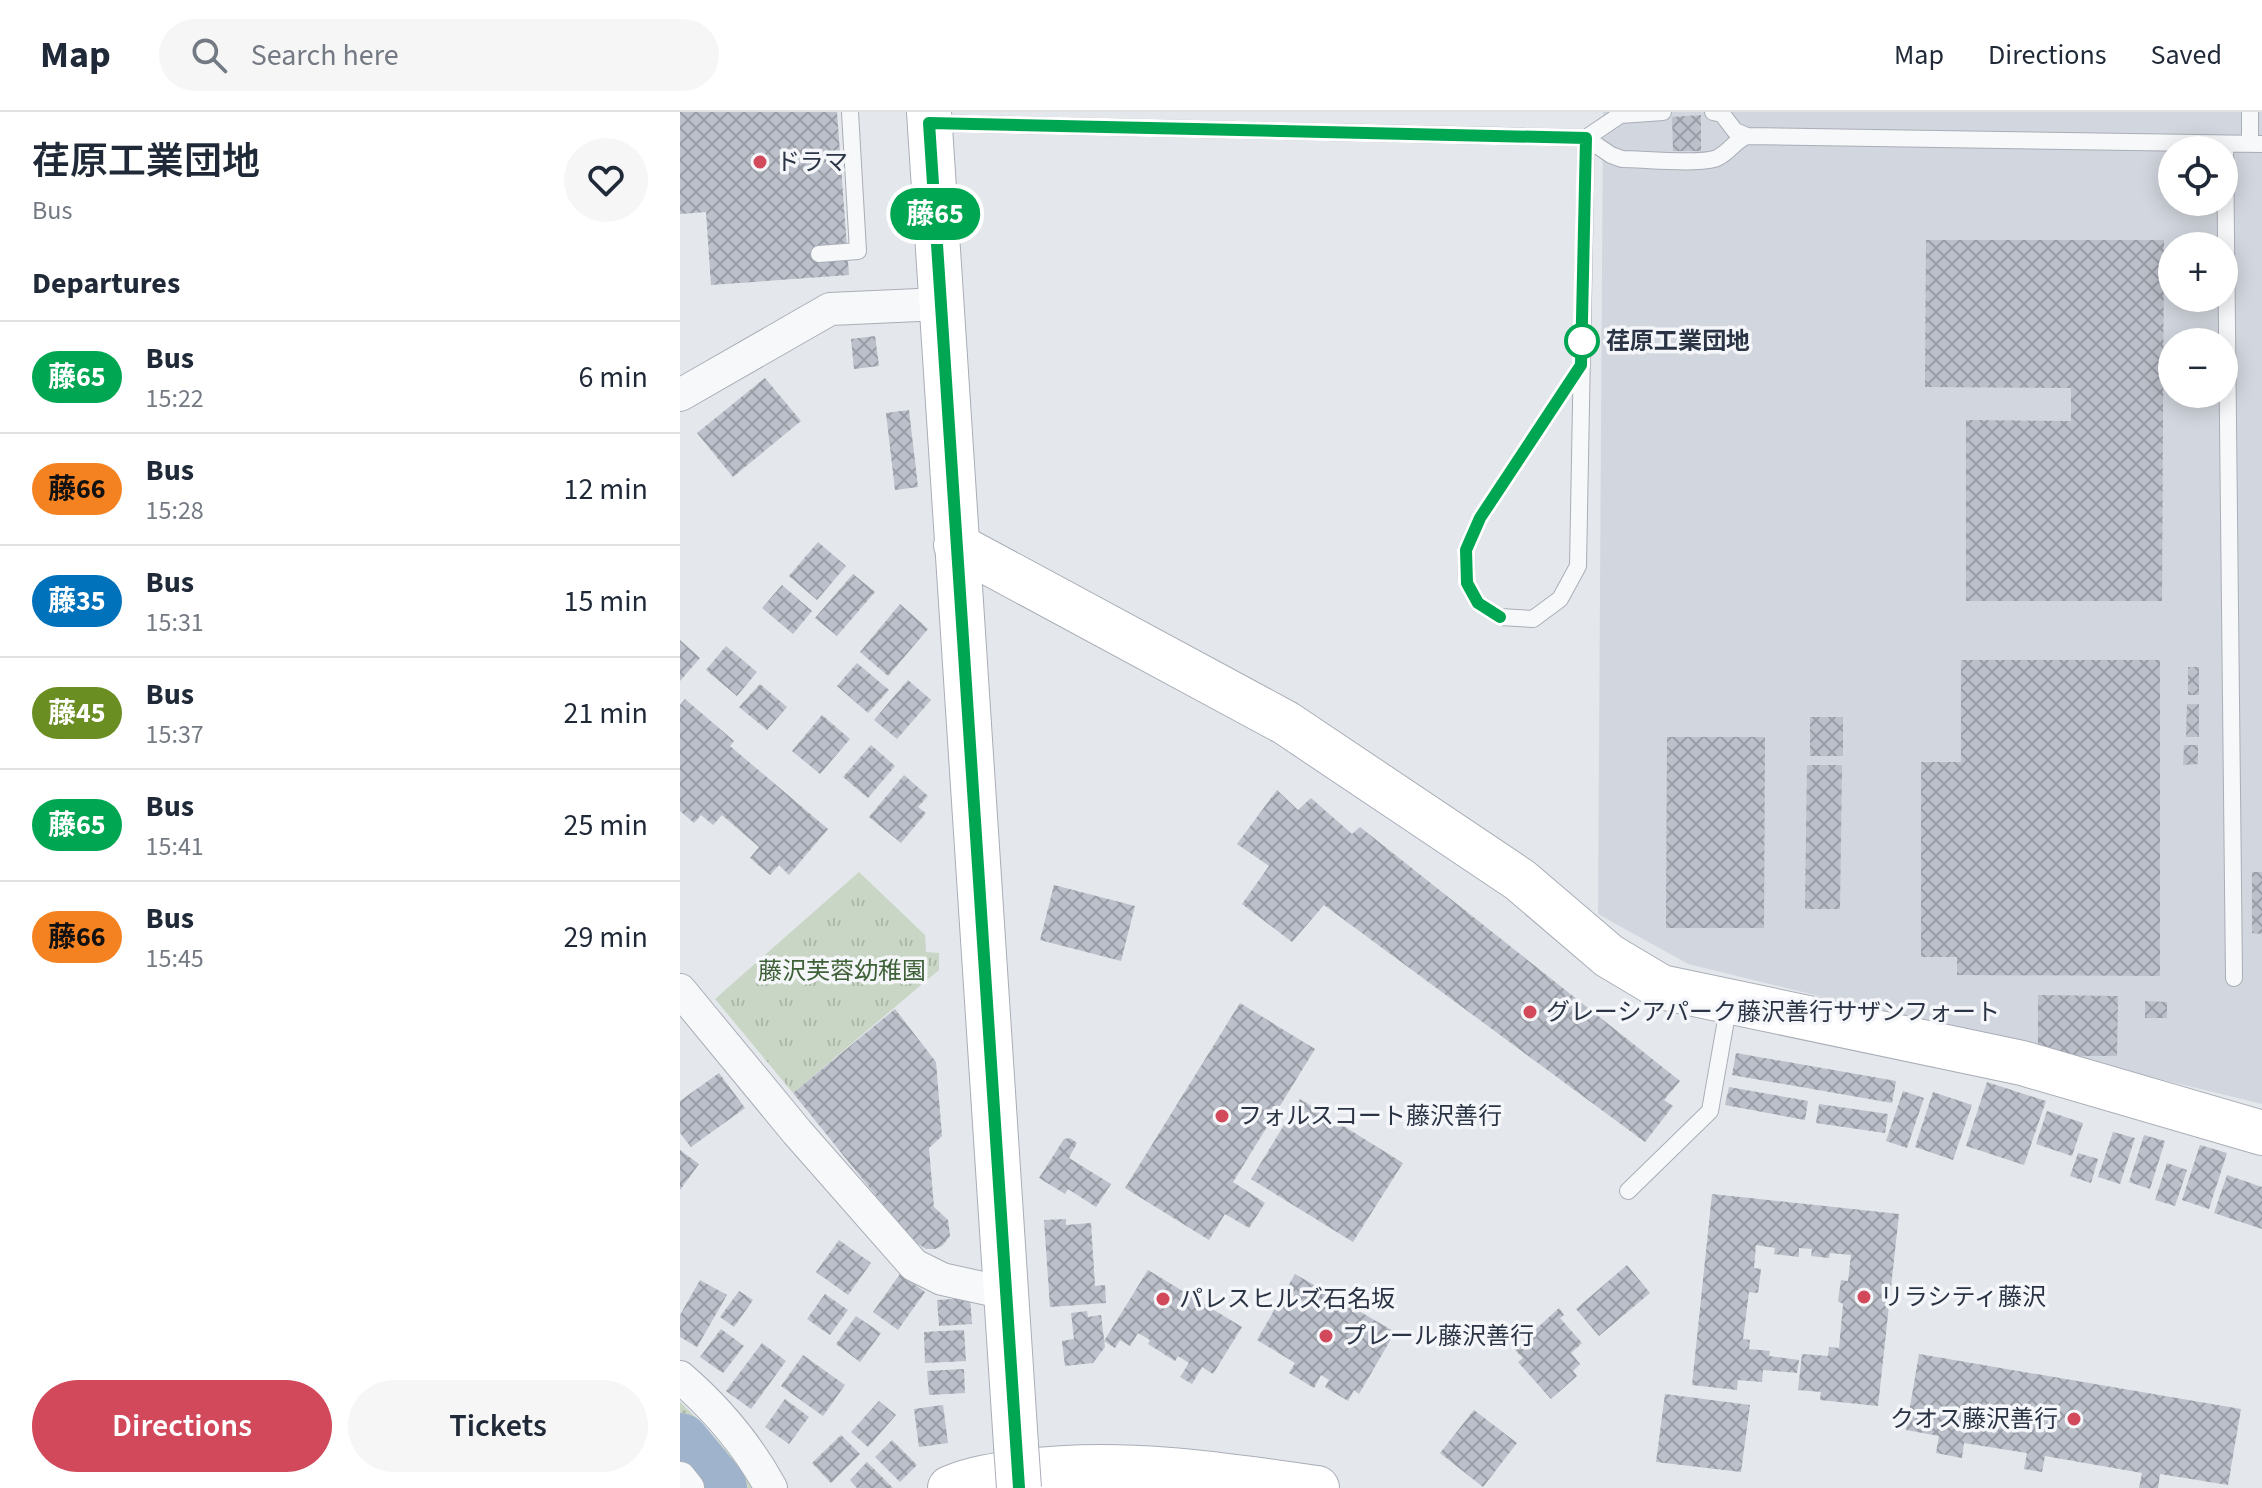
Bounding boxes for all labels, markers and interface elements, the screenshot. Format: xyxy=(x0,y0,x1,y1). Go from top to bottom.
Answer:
search box xyxy=(159,19,719,91)
text: Map xyxy=(40,28,111,82)
icon: search xyxy=(187,33,231,77)
text: Search here xyxy=(251,34,399,77)
text: Map xyxy=(1894,35,1944,75)
text: Directions xyxy=(1988,35,2107,75)
text: Saved xyxy=(2151,35,2222,75)
text: 荏原工業団地 xyxy=(32,135,260,189)
map controls xyxy=(2158,136,2238,408)
button: locate xyxy=(2158,136,2238,216)
button: heart xyxy=(564,138,648,222)
place label: ドラマ xyxy=(776,145,848,180)
marker: ドラマ xyxy=(751,153,769,171)
line badge: 藤65 xyxy=(889,188,981,240)
text: Bus xyxy=(32,192,72,229)
text: 藤65 xyxy=(906,194,964,234)
button: + xyxy=(2158,232,2238,312)
text: Departures xyxy=(32,262,180,305)
marker: 荏原工業団地 xyxy=(1565,324,1599,358)
place label: 荏原工業団地 xyxy=(1606,324,1750,359)
button: − xyxy=(2158,328,2238,408)
text: Bus xyxy=(146,337,194,380)
text: 6 min xyxy=(578,356,648,399)
text: 藤65 xyxy=(48,357,106,397)
text: 15:22 xyxy=(146,380,204,417)
text: Bus xyxy=(146,449,194,492)
text: 12 min xyxy=(564,468,648,511)
text: 藤66 xyxy=(48,469,106,509)
text: 15:28 xyxy=(146,492,204,529)
text: Bus xyxy=(146,561,194,604)
text: 15 min xyxy=(564,580,648,623)
text: 藤35 xyxy=(48,581,106,621)
text: 15:31 xyxy=(146,604,204,641)
text: Bus xyxy=(146,673,194,716)
text: 21 min xyxy=(564,692,648,735)
text: 藤45 xyxy=(48,693,106,733)
text: 15:37 xyxy=(146,716,204,753)
text: Bus xyxy=(146,785,194,828)
text: 25 min xyxy=(564,804,648,847)
text: 藤65 xyxy=(48,805,106,845)
text: 15:41 xyxy=(146,828,204,865)
text: Bus xyxy=(146,897,194,940)
text: 29 min xyxy=(564,916,648,959)
text: 藤66 xyxy=(48,917,106,957)
text: 15:45 xyxy=(146,940,204,977)
park label: 藤沢芙蓉幼稚園 xyxy=(758,954,926,989)
place label: グレーシアパーク藤沢善行サザンフォート xyxy=(1546,995,2000,1030)
marker: グレーシアパーク藤沢善行サザンフォート xyxy=(1521,1003,1539,1021)
place label: フォルスコート藤沢善行 xyxy=(1238,1099,1502,1134)
marker: フォルスコート藤沢善行 xyxy=(1213,1107,1231,1125)
place label: リラシティ藤沢 xyxy=(1880,1280,2046,1315)
place label: パレスヒルズ石名坂 xyxy=(1179,1282,1395,1317)
marker: リラシティ藤沢 xyxy=(1855,1288,1873,1306)
marker: パレスヒルズ石名坂 xyxy=(1154,1290,1172,1308)
place label: プレール藤沢善行 xyxy=(1342,1319,1534,1354)
marker: プレール藤沢善行 xyxy=(1317,1327,1335,1345)
button: Directions xyxy=(32,1380,332,1472)
button: Tickets xyxy=(348,1380,648,1472)
place label: クオス藤沢善行 xyxy=(1890,1402,2058,1437)
marker: クオス藤沢善行 xyxy=(2065,1410,2083,1428)

